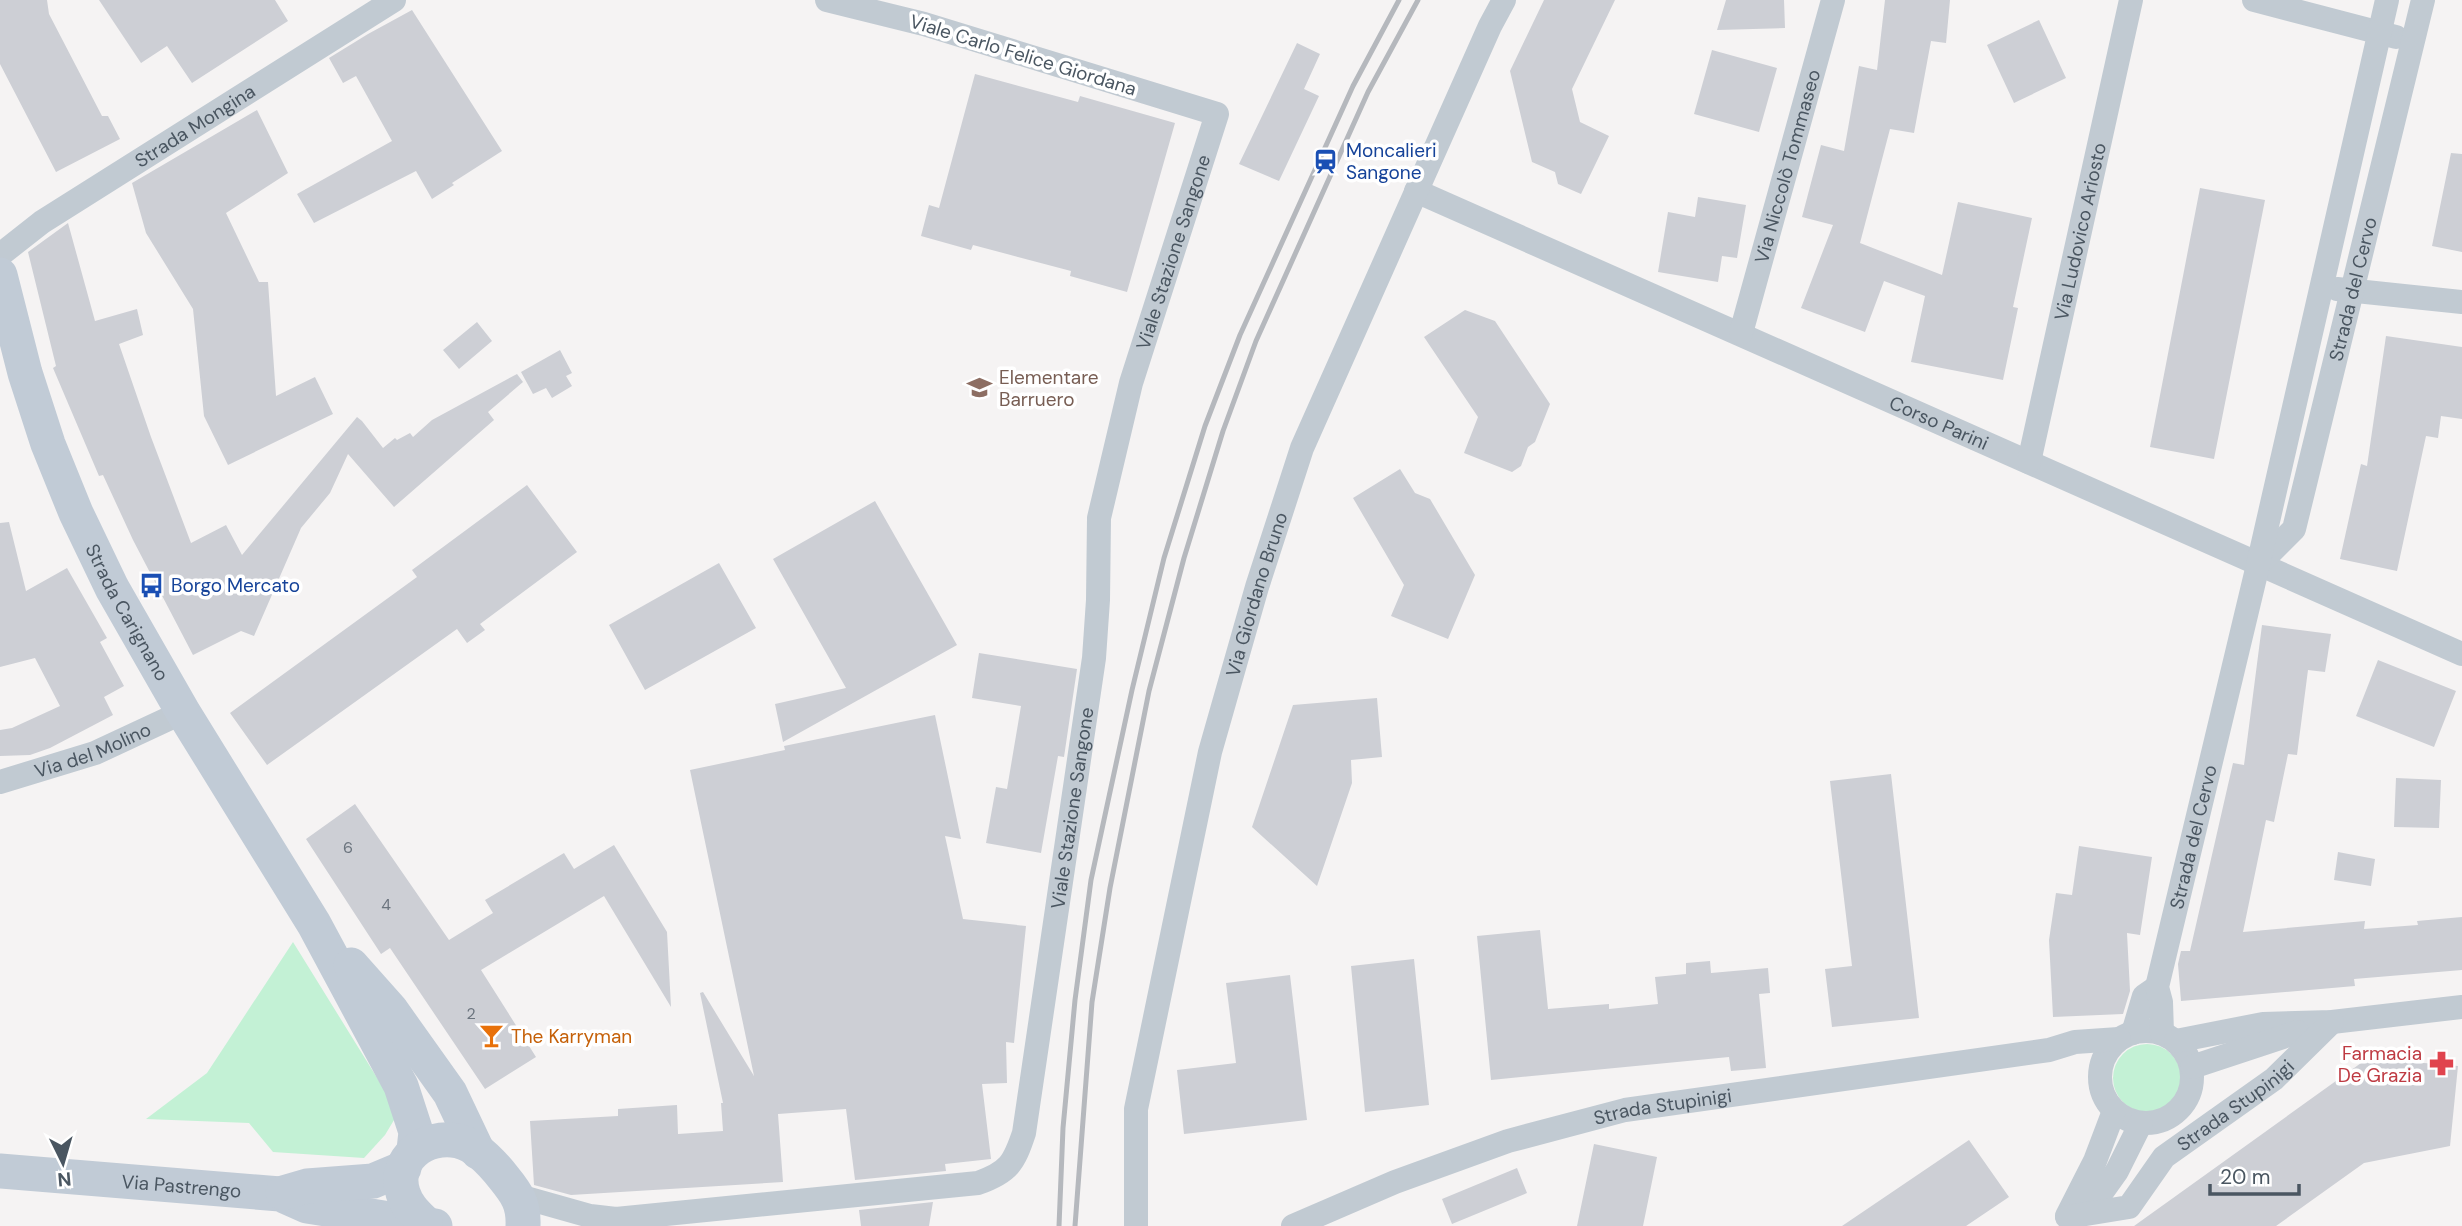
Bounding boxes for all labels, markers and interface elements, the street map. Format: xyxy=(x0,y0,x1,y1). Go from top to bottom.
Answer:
street label: Viale Carlo Felice Giordana xyxy=(907,9,1139,101)
street label: Via Niccolò Tommaseo xyxy=(1748,66,1826,266)
street label: Strada Mongina xyxy=(130,78,260,173)
place label: Moncalieri Sangone xyxy=(1346,138,1437,185)
street label: Via Ludovico Ariosto xyxy=(2048,140,2112,323)
station icon: Moncalieri Sangone xyxy=(1312,147,1340,175)
street label: Viale Stazione Sangone xyxy=(1130,151,1216,353)
street label: Strada del Cervo xyxy=(2323,214,2382,364)
place label: Elementare Barruero xyxy=(999,365,1099,412)
school or university icon: Elementare Barruero xyxy=(965,374,993,402)
street label: Corso Parini xyxy=(1886,390,1992,455)
street label: Via Giordano Bruno xyxy=(1220,509,1293,679)
street label: Strada Carignano xyxy=(80,539,175,685)
bus stop icon: Borgo Mercato xyxy=(137,571,165,599)
place label: Borgo Mercato xyxy=(171,573,300,598)
street label: Viale Stazione Sangone xyxy=(1045,706,1099,910)
street label: Via del Molino xyxy=(31,716,155,783)
street label: Strada del Cervo xyxy=(2164,762,2222,911)
house number: 6 xyxy=(343,837,353,858)
house number: 4 xyxy=(381,894,391,915)
house number: 2 xyxy=(466,1003,476,1024)
bar icon: The Karryman xyxy=(477,1022,505,1050)
place label: The Karryman xyxy=(511,1024,632,1049)
place label: Farmacia De Grazia xyxy=(2338,1041,2422,1088)
pharmacy icon: Farmacia De Grazia xyxy=(2428,1050,2456,1078)
street label: Strada Stupinigi xyxy=(2172,1054,2299,1157)
street label: Strada Stupinigi xyxy=(1591,1083,1733,1130)
north arrow xyxy=(28,1128,98,1198)
scale bar xyxy=(2210,1152,2299,1196)
text: 20 m xyxy=(2220,1163,2271,1191)
text: N xyxy=(56,1166,72,1192)
street label: Via Pastrengo xyxy=(121,1169,242,1203)

